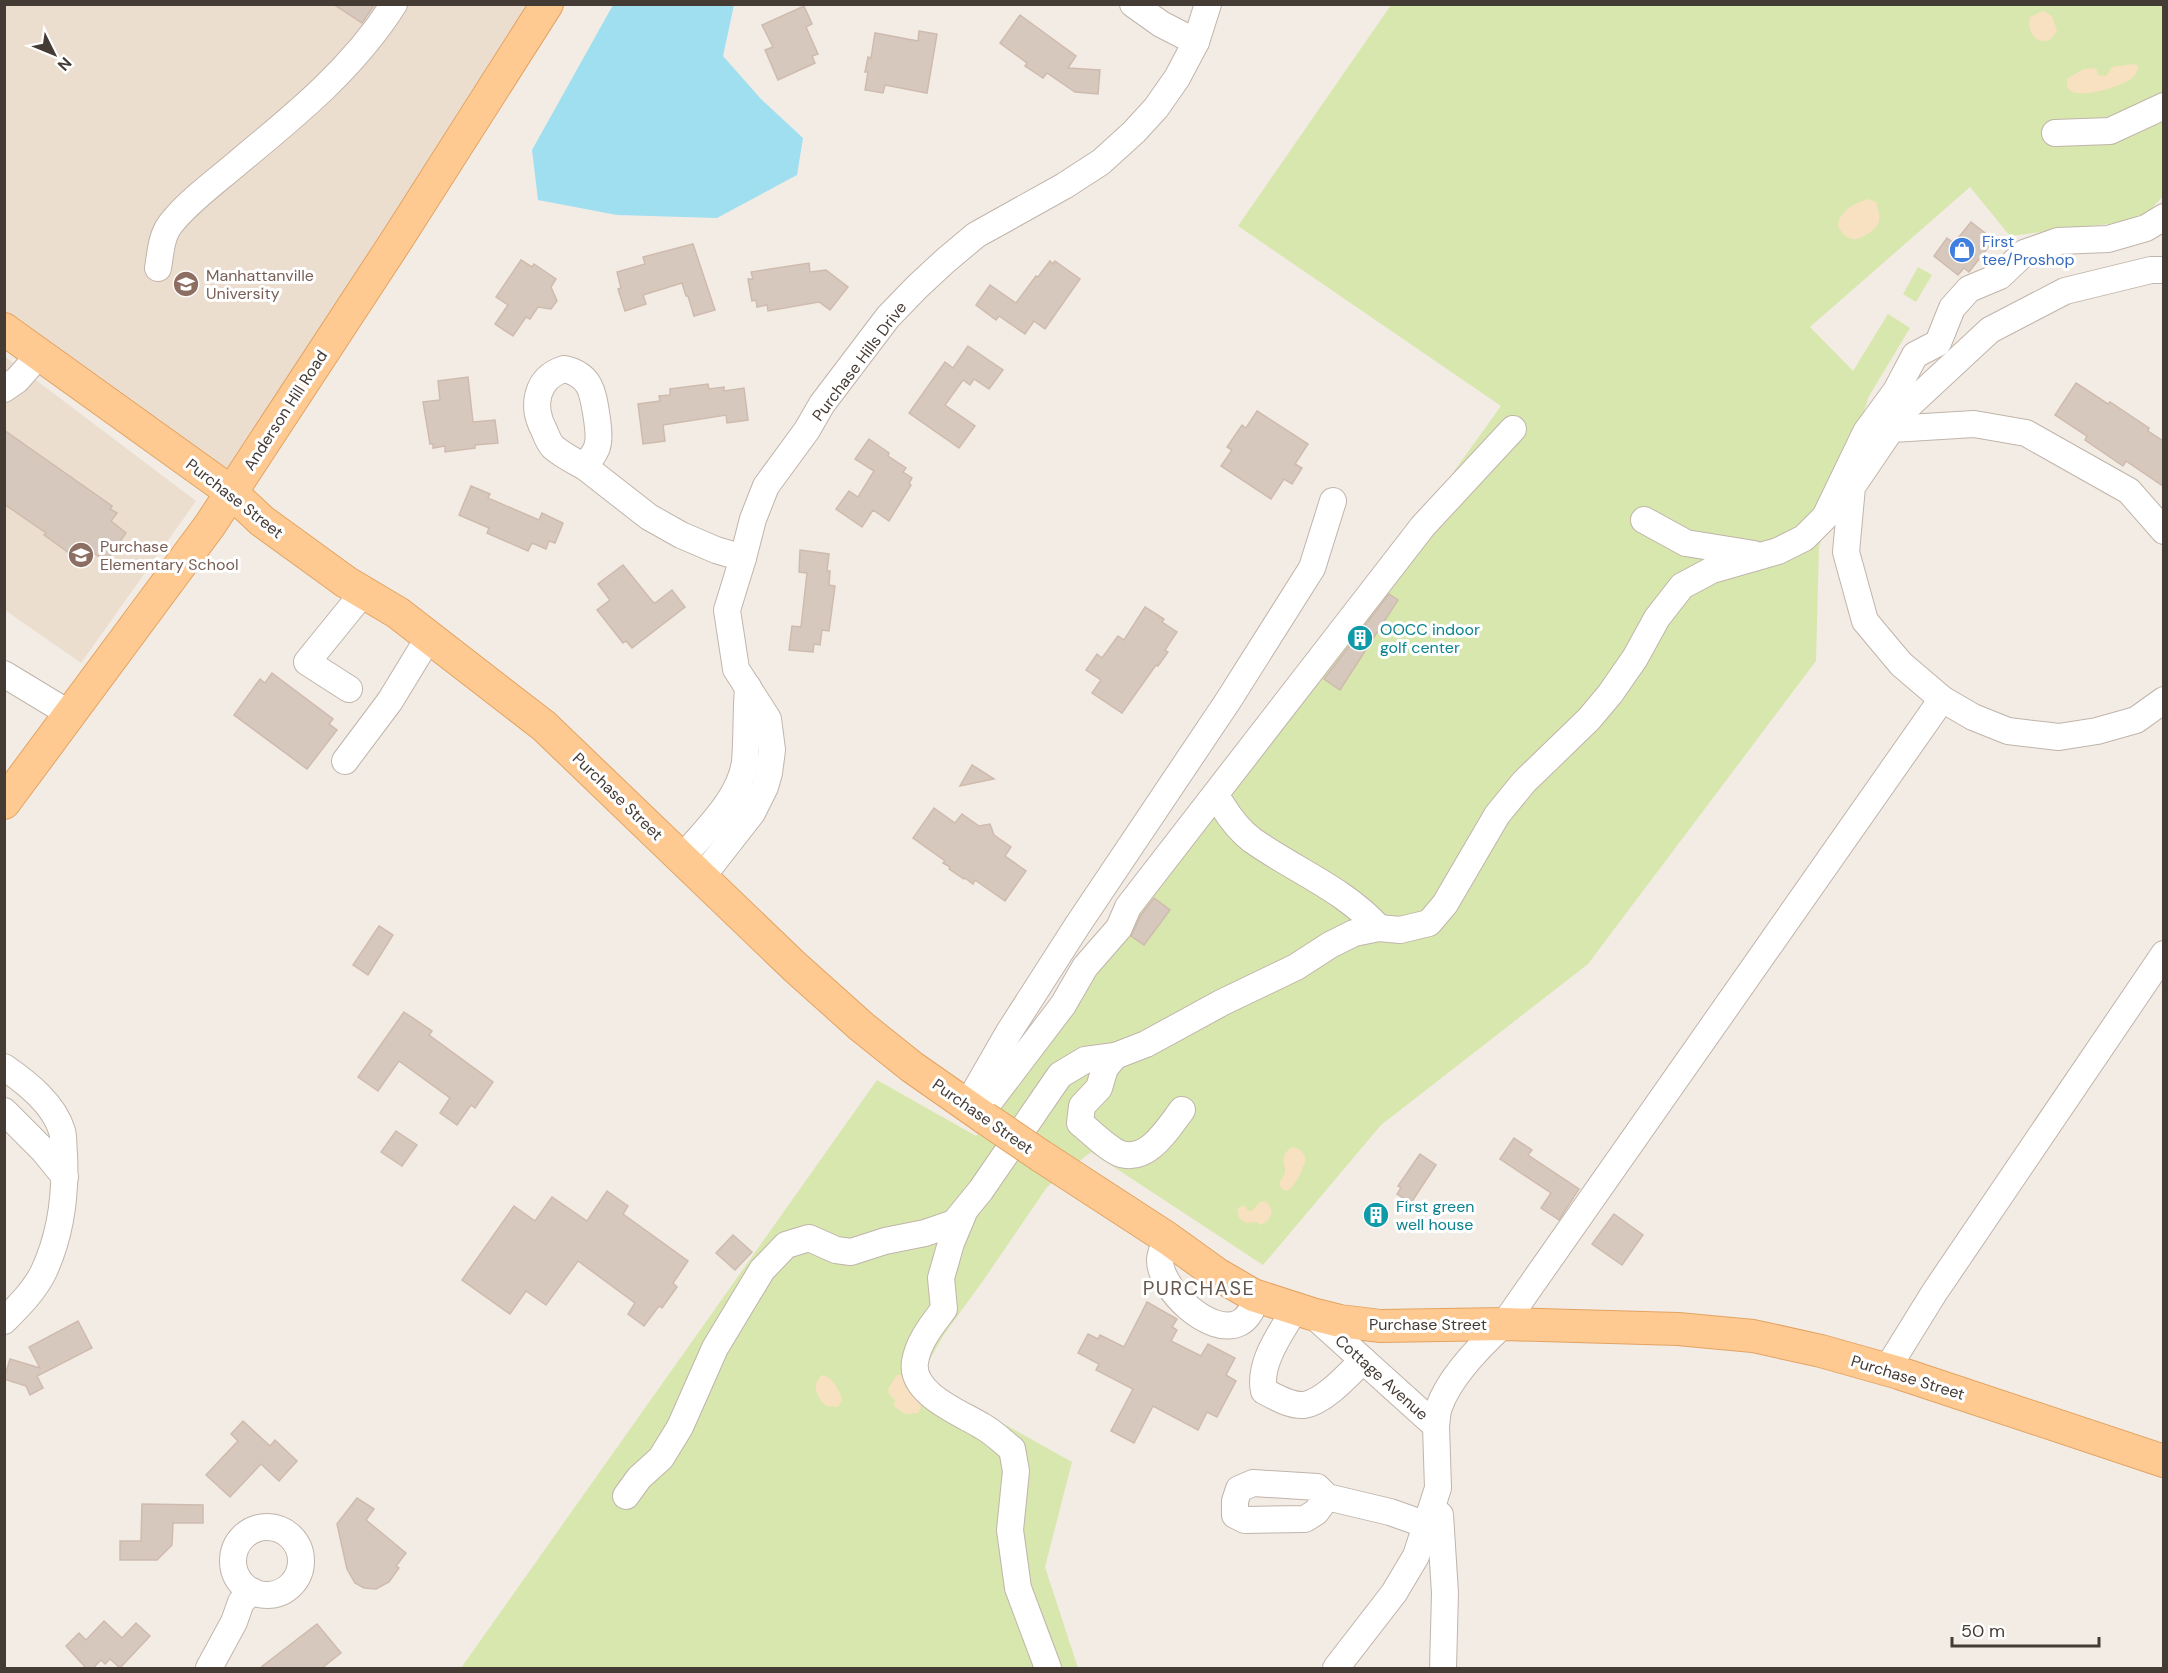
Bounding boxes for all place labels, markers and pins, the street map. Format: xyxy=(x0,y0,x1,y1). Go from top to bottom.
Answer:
place label: First tee/Proshop xyxy=(1982,231,2075,270)
shop icon: First tee/Proshop xyxy=(1947,235,1977,265)
place label: Manhattanville University xyxy=(206,265,314,304)
school or university icon: Manhattanville University xyxy=(171,269,201,299)
place label: Purchase Elementary School xyxy=(100,536,238,575)
school or university icon: Purchase Elementary School xyxy=(66,540,96,570)
place label: OOCC indoor golf center xyxy=(1380,619,1480,658)
building icon: OOCC indoor golf center xyxy=(1345,623,1375,653)
place label: First green well house xyxy=(1396,1196,1474,1235)
building icon: First green well house xyxy=(1361,1200,1391,1230)

